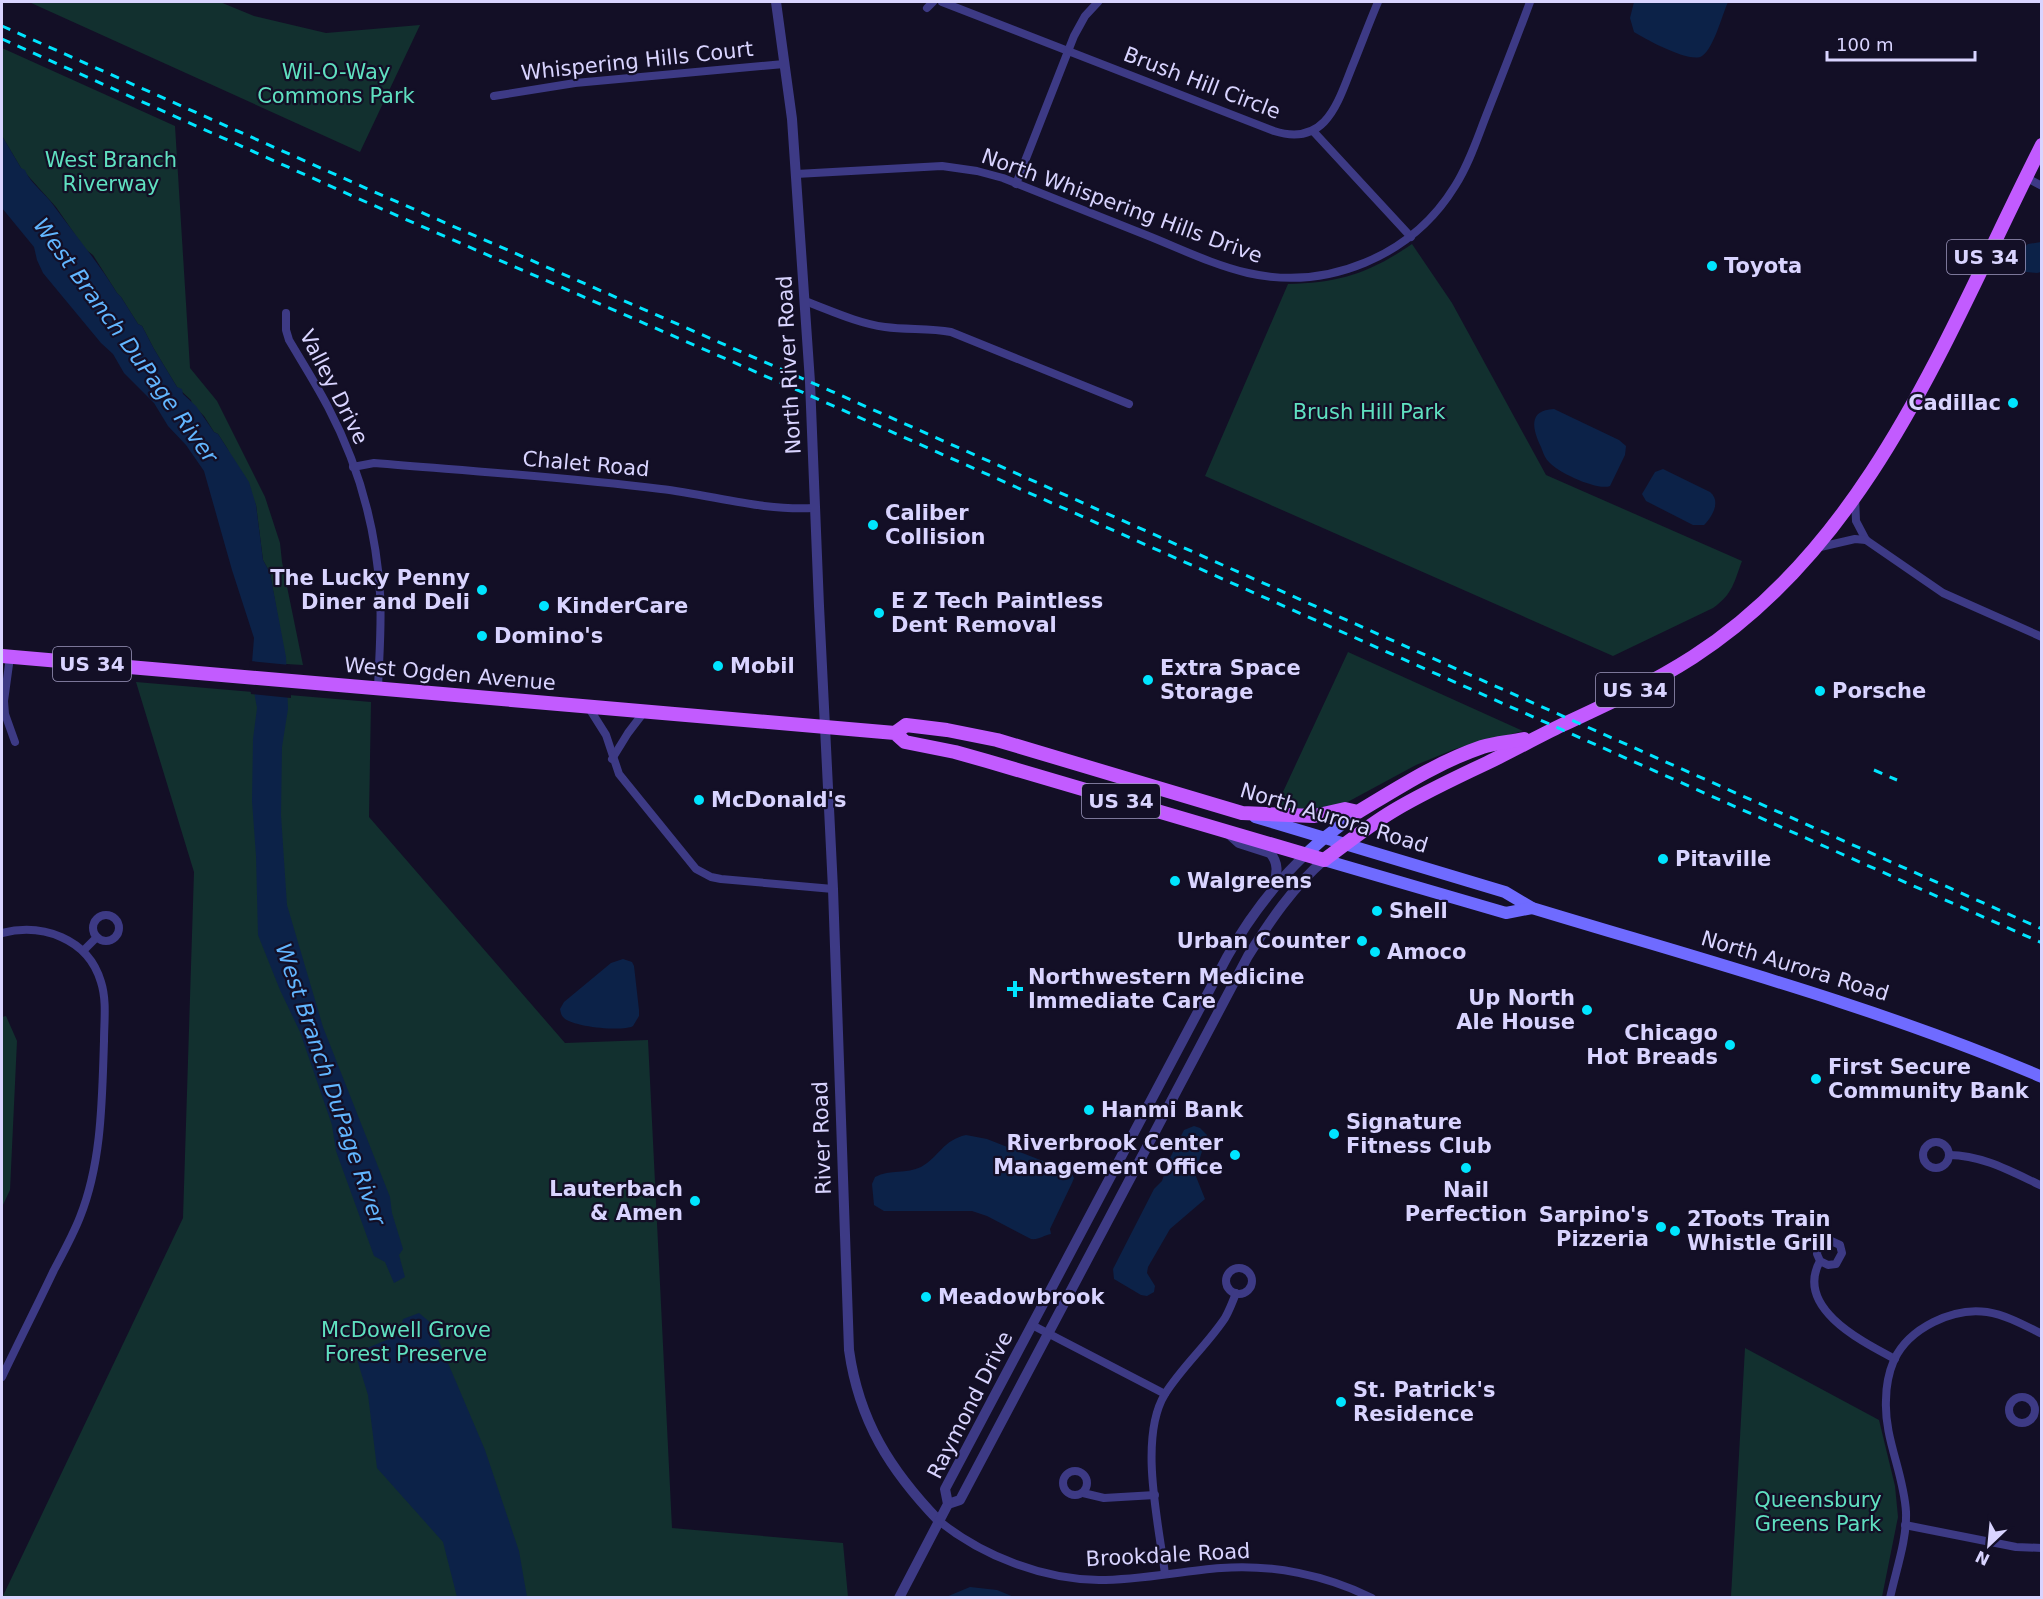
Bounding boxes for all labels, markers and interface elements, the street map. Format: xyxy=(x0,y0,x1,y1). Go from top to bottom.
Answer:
scale bar xyxy=(1827,24,1976,62)
text: 100 m xyxy=(1836,34,1894,55)
street label: Whispering Hills Court xyxy=(520,37,754,85)
street label: Brush Hill Circle xyxy=(1120,42,1284,124)
park label: Wil-O-Way Commons Park xyxy=(257,60,416,108)
street label: North Whispering Hills Drive xyxy=(978,144,1266,268)
park label: West Branch Riverway xyxy=(45,148,177,196)
water label: West Branch DuPage River xyxy=(28,213,224,469)
road number: US 34 xyxy=(1947,240,2025,274)
place label: Toyota xyxy=(1724,254,1802,278)
marker: Toyota xyxy=(1705,259,1719,273)
street label: North River Road xyxy=(772,275,806,455)
street label: Valley Drive xyxy=(295,326,373,448)
place label: Cadillac xyxy=(1908,391,2001,415)
marker: Cadillac xyxy=(2006,396,2020,410)
park label: Brush Hill Park xyxy=(1293,400,1446,424)
street label: Chalet Road xyxy=(522,447,650,481)
place label: Caliber Collision xyxy=(885,501,986,549)
marker: Caliber Collision xyxy=(866,518,880,532)
place label: The Lucky Penny Diner and Deli xyxy=(270,566,470,614)
marker: The Lucky Penny Diner and Deli xyxy=(475,583,489,597)
place label: E Z Tech Paintless Dent Removal xyxy=(891,589,1103,637)
place label: KinderCare xyxy=(556,594,688,618)
marker: KinderCare xyxy=(537,599,551,613)
marker: E Z Tech Paintless Dent Removal xyxy=(872,606,886,620)
place label: Domino's xyxy=(494,624,603,648)
marker: Domino's xyxy=(475,629,489,643)
road number: US 34 xyxy=(53,647,131,681)
street label: West Ogden Avenue xyxy=(343,653,557,695)
place label: Mobil xyxy=(730,654,795,678)
place label: Extra Space Storage xyxy=(1160,656,1301,704)
marker: Mobil xyxy=(711,659,725,673)
marker: Extra Space Storage xyxy=(1141,673,1155,687)
road number: US 34 xyxy=(1596,673,1674,707)
place label: Porsche xyxy=(1832,679,1926,703)
marker: Porsche xyxy=(1813,684,1827,698)
street label: North Aurora Road xyxy=(1237,778,1431,858)
road number: US 34 xyxy=(1082,784,1160,818)
place label: McDonald's xyxy=(711,788,847,812)
marker: McDonald's xyxy=(692,793,706,807)
place label: Pitaville xyxy=(1675,847,1771,871)
marker: Pitaville xyxy=(1656,852,1670,866)
place label: Walgreens xyxy=(1187,869,1312,893)
marker: Walgreens xyxy=(1168,874,1182,888)
place label: Shell xyxy=(1389,899,1448,923)
marker: Shell xyxy=(1370,904,1384,918)
street label: North Aurora Road xyxy=(1698,926,1892,1006)
place label: Urban Counter xyxy=(1177,929,1351,953)
marker: Urban Counter xyxy=(1355,934,1369,948)
water label: West Branch DuPage River xyxy=(271,940,391,1230)
place label: Amoco xyxy=(1387,940,1466,964)
marker: Amoco xyxy=(1368,945,1382,959)
place label: Northwestern Medicine Immediate Care xyxy=(1028,965,1305,1013)
marker: Northwestern Medicine Immediate Care xyxy=(1006,980,1024,998)
place label: Up North Ale House xyxy=(1456,986,1575,1034)
marker: Up North Ale House xyxy=(1580,1003,1594,1017)
place label: Chicago Hot Breads xyxy=(1586,1021,1718,1069)
marker: Chicago Hot Breads xyxy=(1723,1038,1737,1052)
place label: First Secure Community Bank xyxy=(1828,1055,2030,1103)
marker: First Secure Community Bank xyxy=(1809,1072,1823,1086)
street label: River Road xyxy=(808,1081,836,1195)
place label: Hanmi Bank xyxy=(1101,1098,1244,1122)
marker: Hanmi Bank xyxy=(1082,1103,1096,1117)
place label: Signature Fitness Club xyxy=(1346,1110,1492,1158)
marker: Signature Fitness Club xyxy=(1327,1127,1341,1141)
place label: Riverbrook Center Management Office xyxy=(993,1131,1224,1179)
marker: Riverbrook Center Management Office xyxy=(1228,1148,1242,1162)
marker: Nail Perfection xyxy=(1459,1161,1473,1175)
place label: Lauterbach & Amen xyxy=(549,1177,683,1225)
place label: Nail Perfection xyxy=(1405,1178,1527,1226)
marker: Lauterbach & Amen xyxy=(688,1194,702,1208)
place label: Sarpino's Pizzeria xyxy=(1539,1203,1649,1251)
place label: 2Toots Train Whistle Grill xyxy=(1687,1207,1833,1255)
marker: Sarpino's Pizzeria xyxy=(1654,1220,1668,1234)
marker: 2Toots Train Whistle Grill xyxy=(1668,1224,1682,1238)
place label: Meadowbrook xyxy=(938,1285,1105,1309)
marker: Meadowbrook xyxy=(919,1290,933,1304)
park label: McDowell Grove Forest Preserve xyxy=(321,1318,491,1366)
street label: Raymond Drive xyxy=(923,1327,1017,1483)
place label: St. Patrick's Residence xyxy=(1353,1378,1495,1426)
marker: St. Patrick's Residence xyxy=(1334,1395,1348,1409)
park label: Queensbury Greens Park xyxy=(1754,1488,1882,1536)
north arrow xyxy=(1959,1515,2019,1575)
street label: Brookdale Road xyxy=(1085,1539,1251,1571)
text: N xyxy=(1972,1547,1993,1570)

